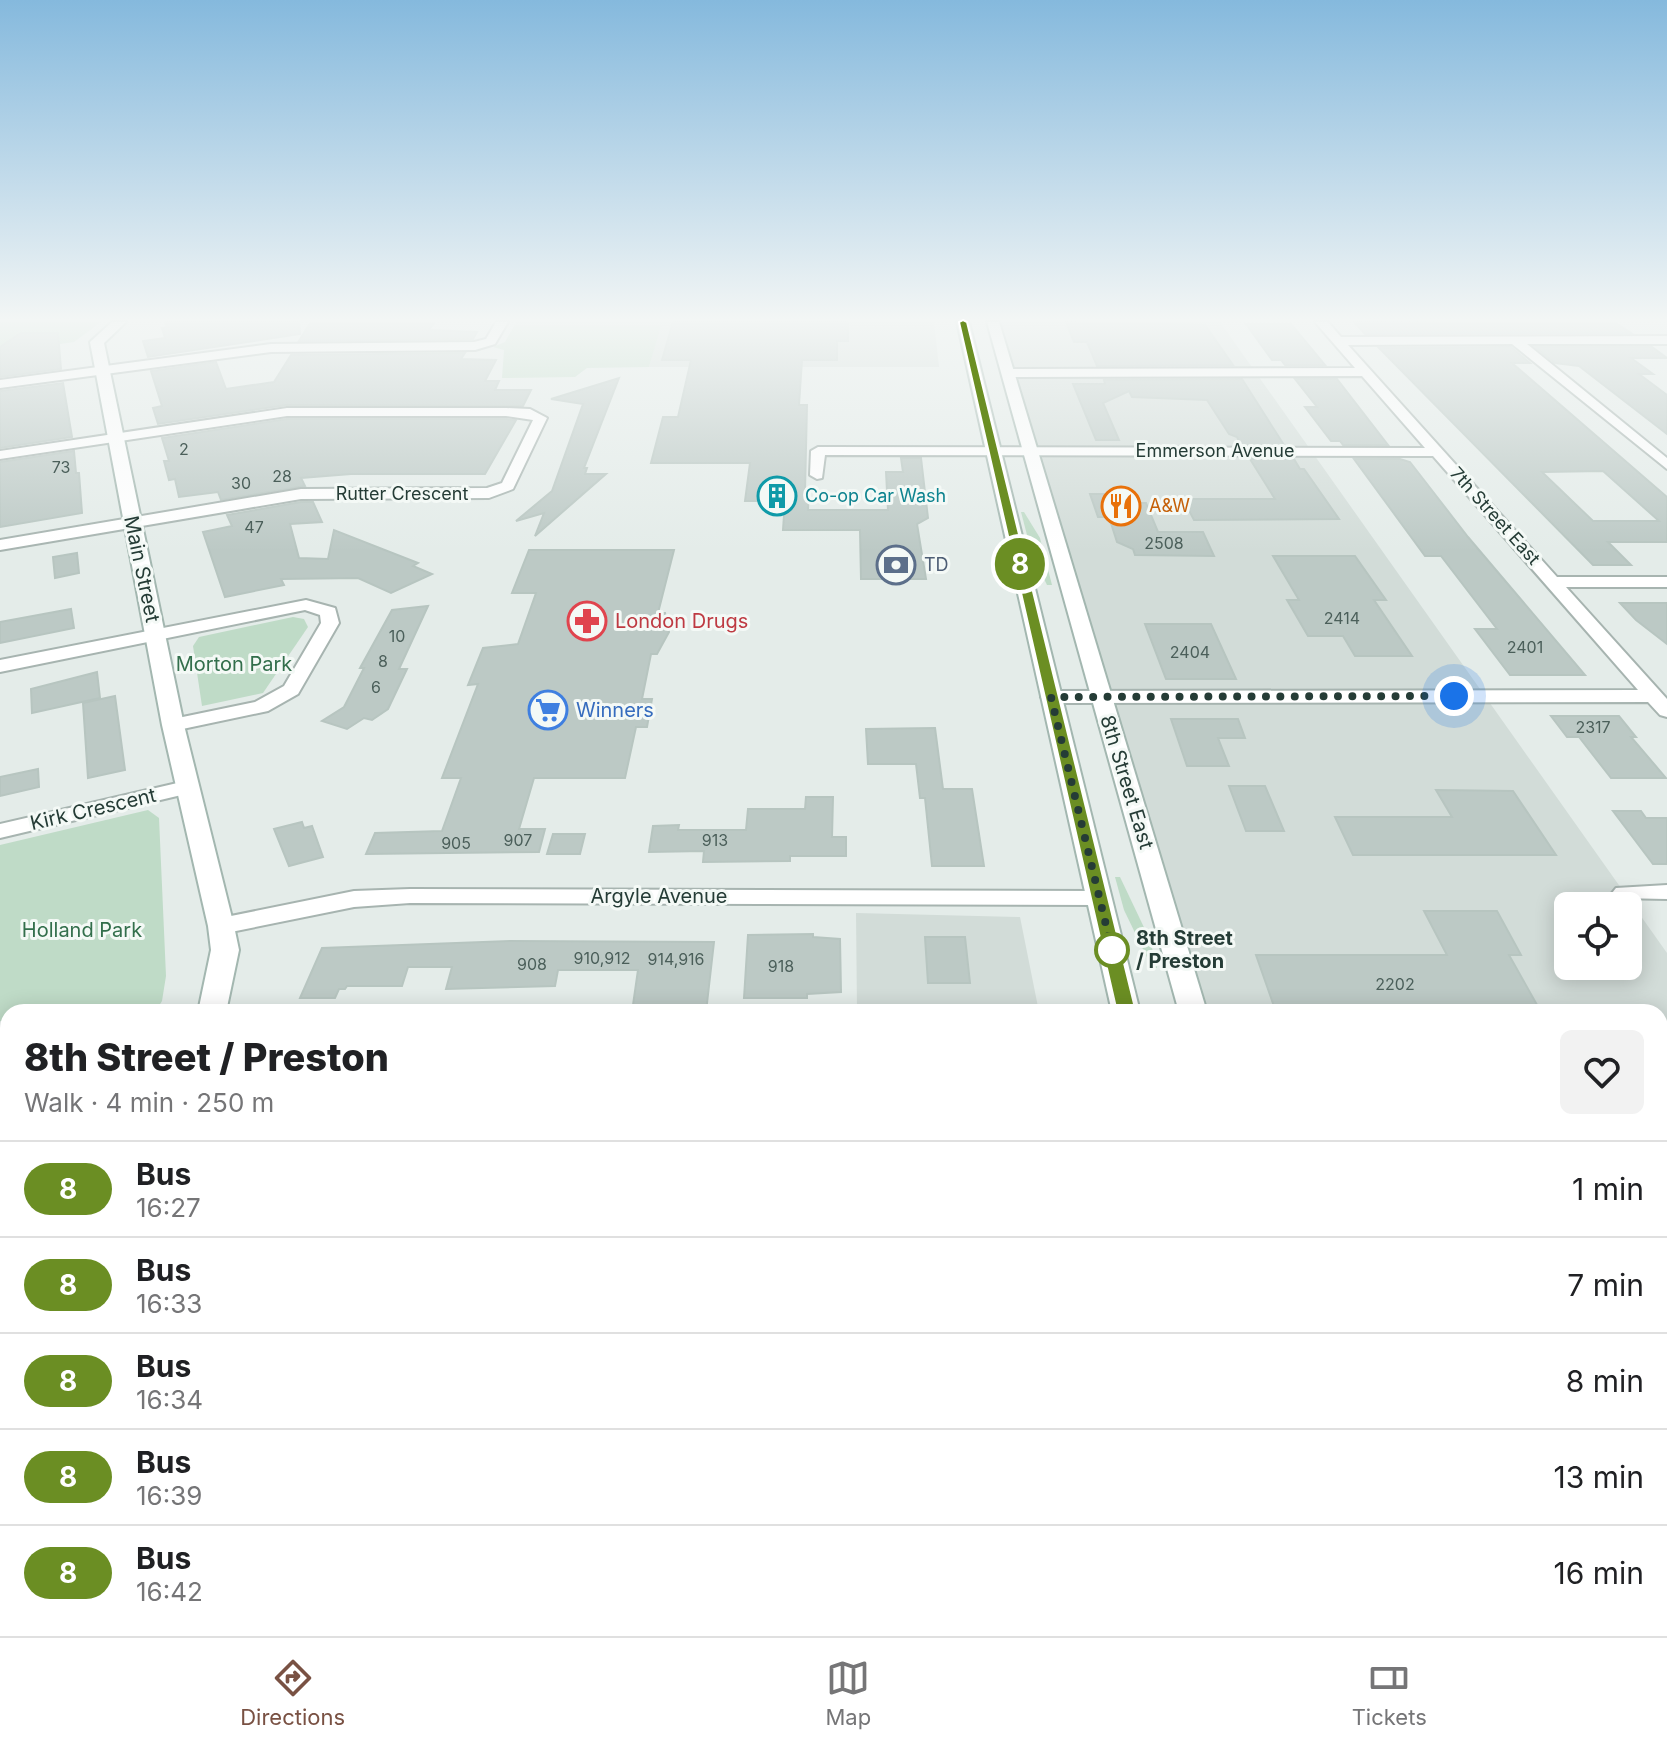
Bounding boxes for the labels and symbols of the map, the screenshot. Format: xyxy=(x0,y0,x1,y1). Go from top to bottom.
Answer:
house number: 2 xyxy=(179,439,189,459)
street label: Emmerson Avenue xyxy=(1136,440,1294,461)
house number: 73 xyxy=(52,457,70,477)
street label: 7th Street East xyxy=(1446,463,1545,569)
house number: 28 xyxy=(272,466,292,486)
house number: 30 xyxy=(231,473,251,493)
building icon: Co-op Car Wash xyxy=(756,475,798,517)
street label: Rutter Crescent xyxy=(336,483,468,504)
place label: Co-op Car Wash xyxy=(805,485,946,506)
restaurant icon: A&W xyxy=(1100,485,1142,527)
place label: A&W xyxy=(1149,495,1190,516)
street label: Main Street xyxy=(119,514,165,625)
house number: 47 xyxy=(244,517,264,537)
house number: 2508 xyxy=(1144,533,1184,553)
line badge: 8 xyxy=(994,538,1046,590)
bank icon: TD xyxy=(875,544,917,586)
place label: TD xyxy=(924,554,949,575)
pharmacy icon: London Drugs xyxy=(566,600,608,642)
house number: 2414 xyxy=(1324,608,1360,628)
place label: London Drugs xyxy=(615,609,748,633)
house number: 10 xyxy=(389,626,405,646)
house number: 2401 xyxy=(1507,637,1543,657)
house number: 2404 xyxy=(1170,642,1210,662)
house number: 8 xyxy=(378,651,388,671)
park label: Morton Park xyxy=(176,652,292,676)
your location xyxy=(1434,676,1474,716)
house number: 6 xyxy=(371,677,381,697)
supermarket icon: Winners xyxy=(527,689,569,731)
place label: Winners xyxy=(576,698,654,722)
street label: 8th Street East xyxy=(1095,712,1159,852)
house number: 2317 xyxy=(1575,717,1611,737)
street label: Kirk Crescent xyxy=(28,783,159,835)
house number: 907 xyxy=(504,830,532,850)
house number: 913 xyxy=(702,830,728,850)
house number: 905 xyxy=(441,833,471,853)
street label: Argyle Avenue xyxy=(591,884,727,908)
park label: Holland Park xyxy=(22,918,142,942)
place label: 8th Street / Preston xyxy=(1136,926,1233,973)
marker: 8th Street / Preston xyxy=(1095,933,1129,967)
house number: 910,912 xyxy=(574,948,630,968)
house number: 914,916 xyxy=(647,949,705,969)
house number: 908 xyxy=(517,954,547,974)
house number: 918 xyxy=(768,956,794,976)
house number: 2202 xyxy=(1375,974,1415,994)

